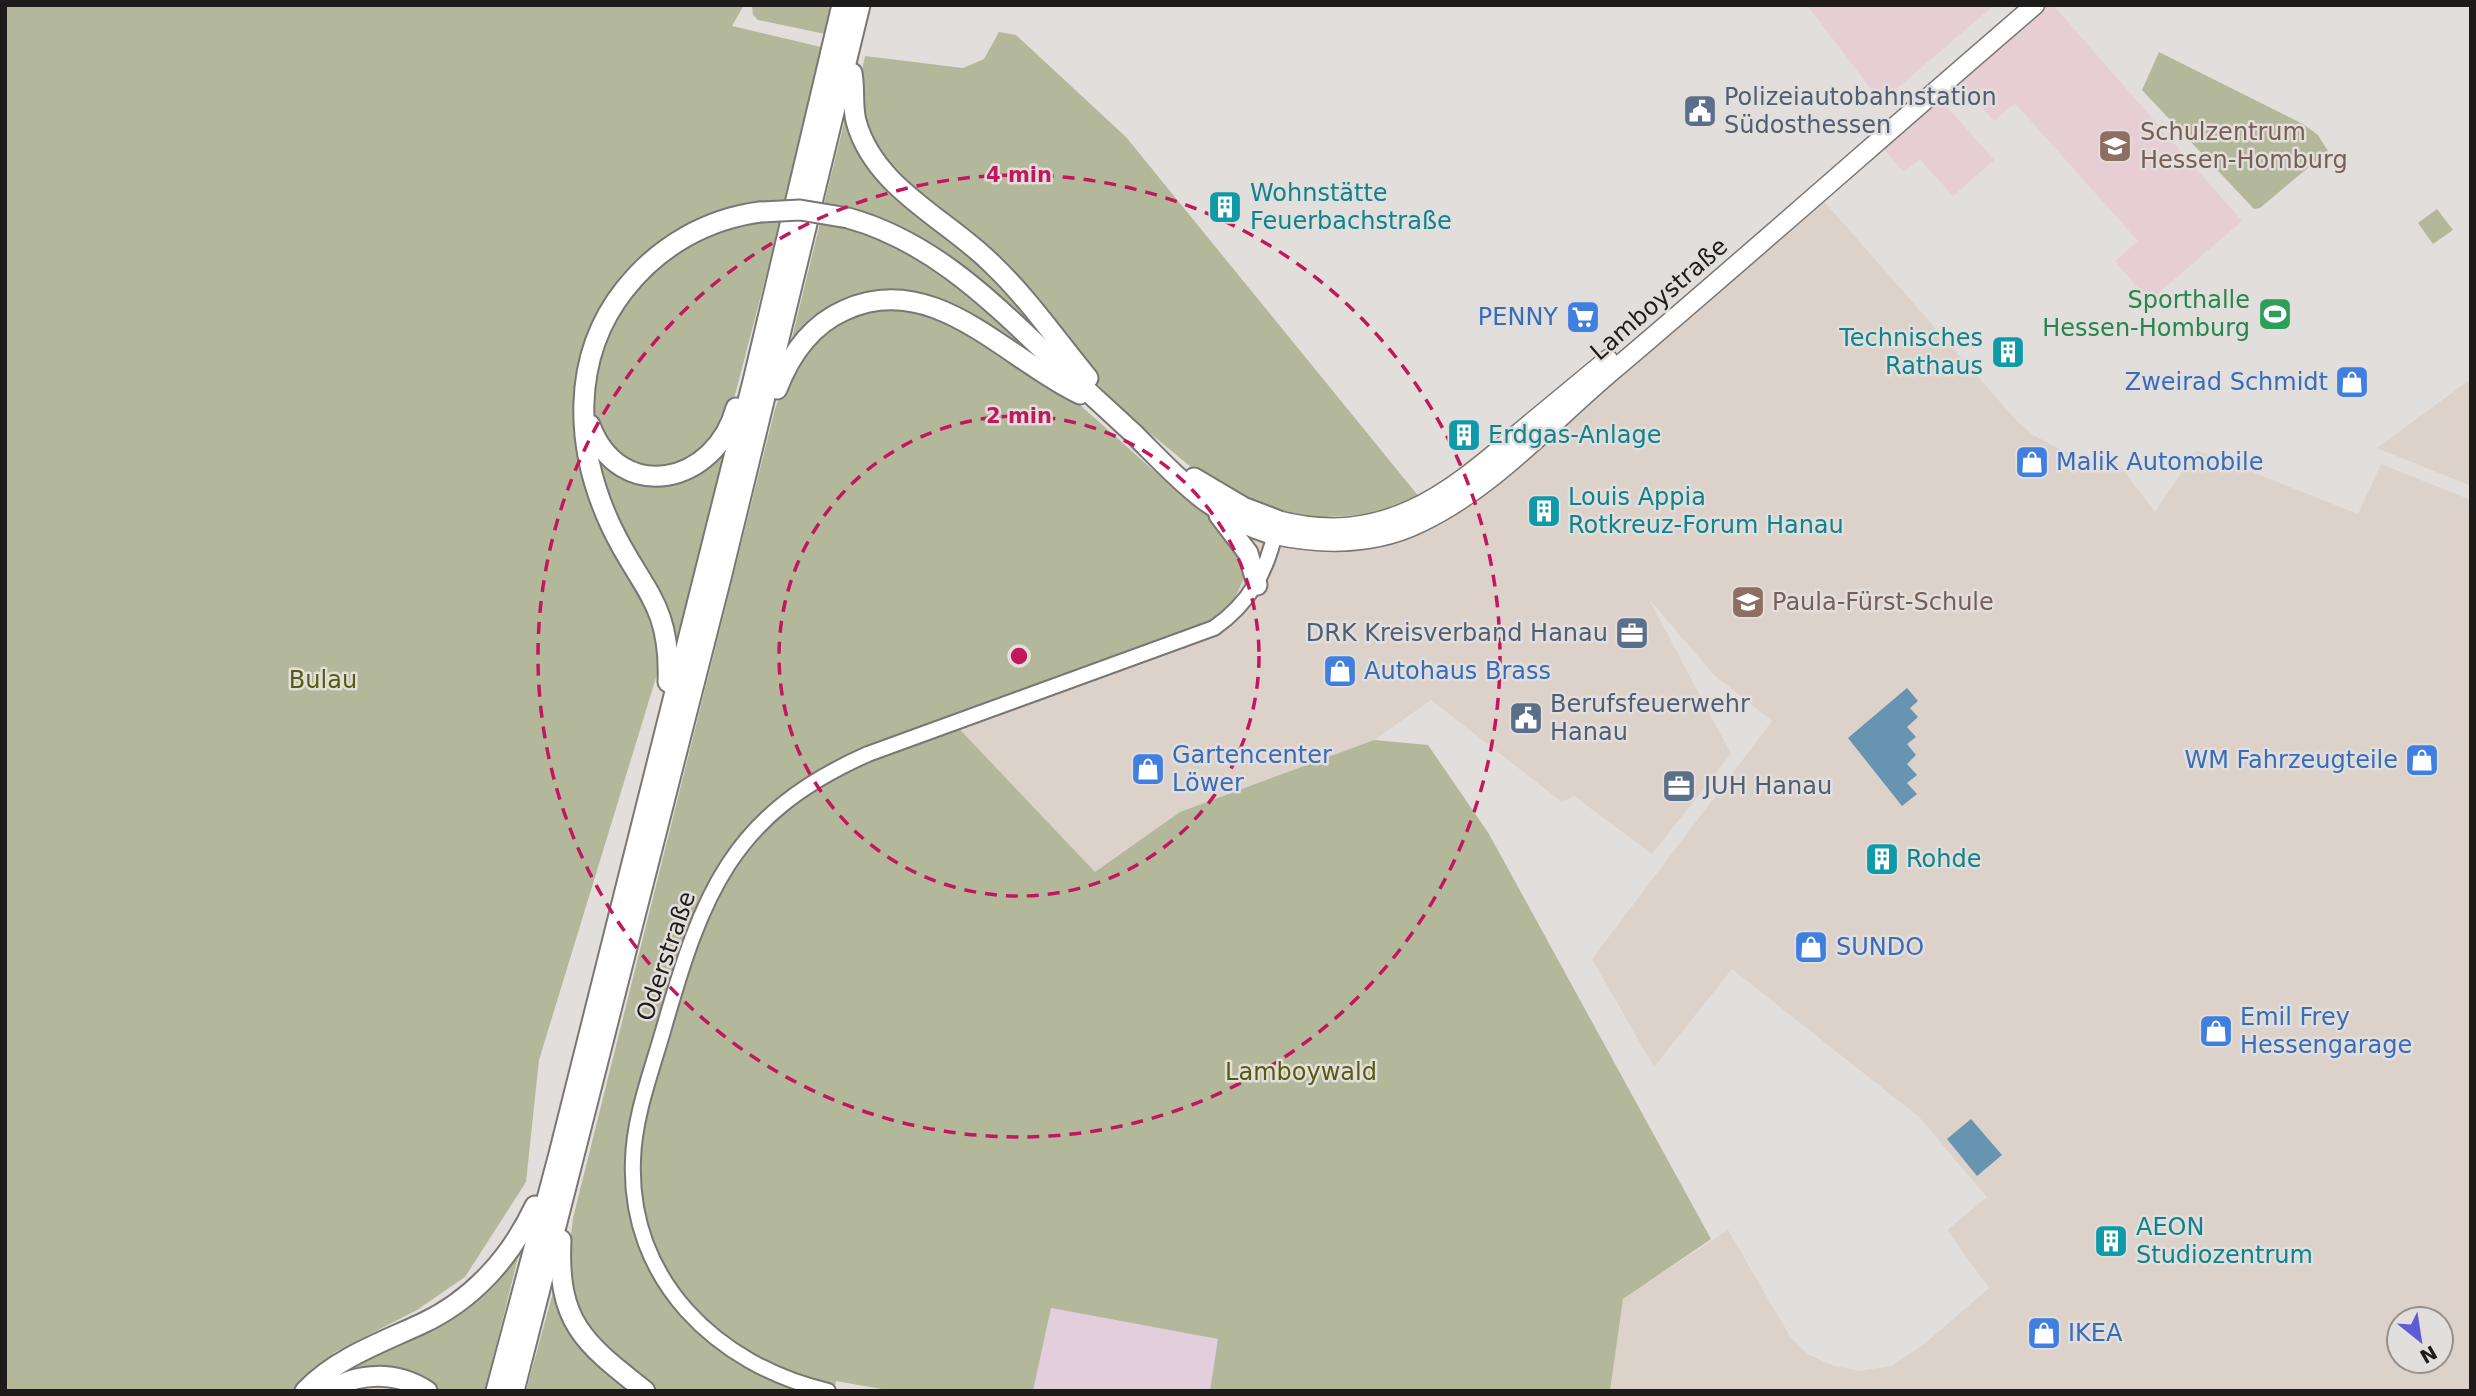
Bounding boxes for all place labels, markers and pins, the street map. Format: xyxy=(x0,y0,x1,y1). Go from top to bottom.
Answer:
place label: Polizeiautobahnstation Südosthessen xyxy=(1724,83,1997,139)
public building icon: Polizeiautobahnstation Südosthessen xyxy=(1681,92,1719,130)
place label: Schulzentrum Hessen-Homburg xyxy=(2140,118,2348,174)
school or university icon: Schulzentrum Hessen-Homburg xyxy=(2096,127,2134,165)
place label: Wohnstätte Feuerbachstraße xyxy=(1250,179,1452,235)
building icon: Wohnstätte Feuerbachstraße xyxy=(1206,188,1244,226)
place label: Sporthalle Hessen-Homburg xyxy=(2042,286,2250,342)
sports icon: Sporthalle Hessen-Homburg xyxy=(2256,295,2294,333)
supermarket icon: PENNY xyxy=(1564,298,1602,336)
place label: PENNY xyxy=(1478,303,1558,331)
place label: Technisches Rathaus xyxy=(1838,324,1983,380)
building icon: Technisches Rathaus xyxy=(1989,333,2027,371)
shop icon: Zweirad Schmidt xyxy=(2333,363,2371,401)
place label: Zweirad Schmidt xyxy=(2125,368,2328,396)
building icon: Erdgas-Anlage xyxy=(1445,416,1483,454)
place label: Erdgas-Anlage xyxy=(1488,421,1661,449)
shop icon: Malik Automobile xyxy=(2013,443,2051,481)
place label: Malik Automobile xyxy=(2056,448,2263,476)
place label: Louis Appia Rotkreuz-Forum Hanau xyxy=(1568,483,1844,539)
building icon: Louis Appia Rotkreuz-Forum Hanau xyxy=(1525,492,1563,530)
school or university icon: Paula-Fürst-Schule xyxy=(1729,583,1767,621)
place label: Paula-Fürst-Schule xyxy=(1772,588,1994,616)
office icon: DRK Kreisverband Hanau xyxy=(1613,614,1651,652)
place label: DRK Kreisverband Hanau xyxy=(1306,619,1608,647)
centre of rings xyxy=(1007,644,1031,668)
shop icon: Autohaus Brass xyxy=(1321,652,1359,690)
place label: Autohaus Brass xyxy=(1364,657,1551,685)
place label: Berufsfeuerwehr Hanau xyxy=(1550,690,1750,746)
public building icon: Berufsfeuerwehr Hanau xyxy=(1507,699,1545,737)
place label: Gartencenter Löwer xyxy=(1172,741,1332,797)
shop icon: WM Fahrzeugteile xyxy=(2403,741,2441,779)
place label: WM Fahrzeugteile xyxy=(2184,746,2398,774)
shop icon: Gartencenter Löwer xyxy=(1129,750,1167,788)
office icon: JUH Hanau xyxy=(1660,767,1698,805)
place label: JUH Hanau xyxy=(1702,772,1832,800)
building icon: Rohde xyxy=(1863,840,1901,878)
place label: Rohde xyxy=(1906,845,1982,873)
shop icon: SUNDO xyxy=(1792,928,1830,966)
place label: SUNDO xyxy=(1836,933,1924,961)
place label: Emil Frey Hessengarage xyxy=(2240,1003,2412,1059)
shop icon: Emil Frey Hessengarage xyxy=(2197,1012,2235,1050)
place label: AEON Studiozentrum xyxy=(2136,1213,2313,1269)
building icon: AEON Studiozentrum xyxy=(2092,1222,2130,1260)
shop icon: IKEA xyxy=(2025,1314,2063,1352)
place label: IKEA xyxy=(2068,1319,2123,1347)

